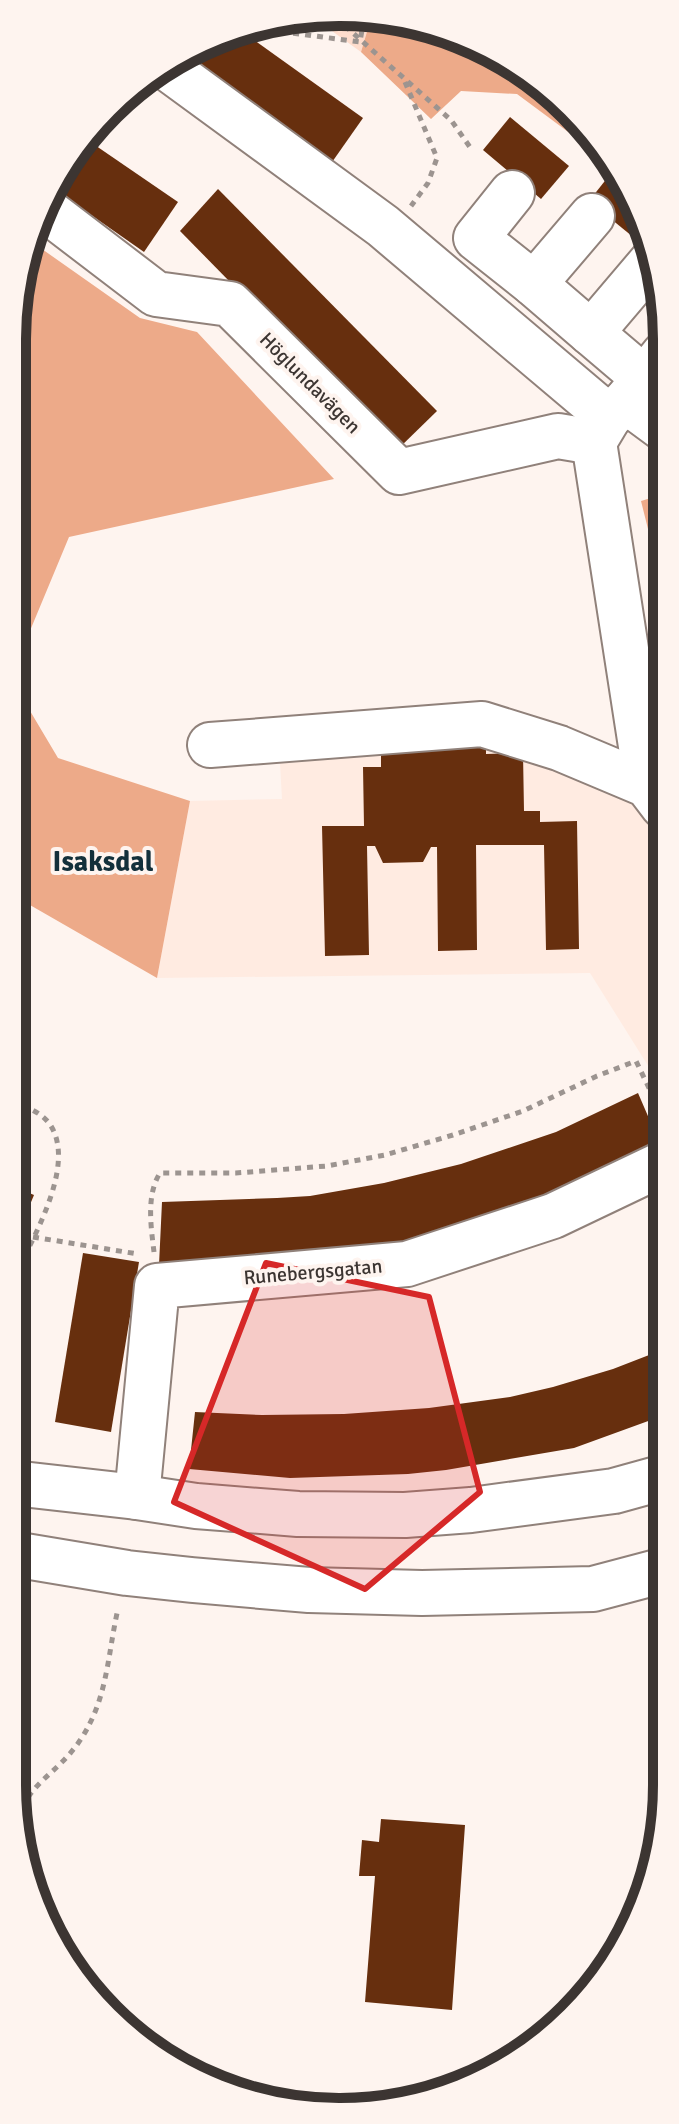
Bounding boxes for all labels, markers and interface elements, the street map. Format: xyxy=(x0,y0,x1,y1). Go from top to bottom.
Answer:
street label: Höglundavägen xyxy=(254,327,366,439)
district label: Isaksdal xyxy=(53,845,154,879)
street label: Runebergsgatan xyxy=(243,1253,383,1291)

